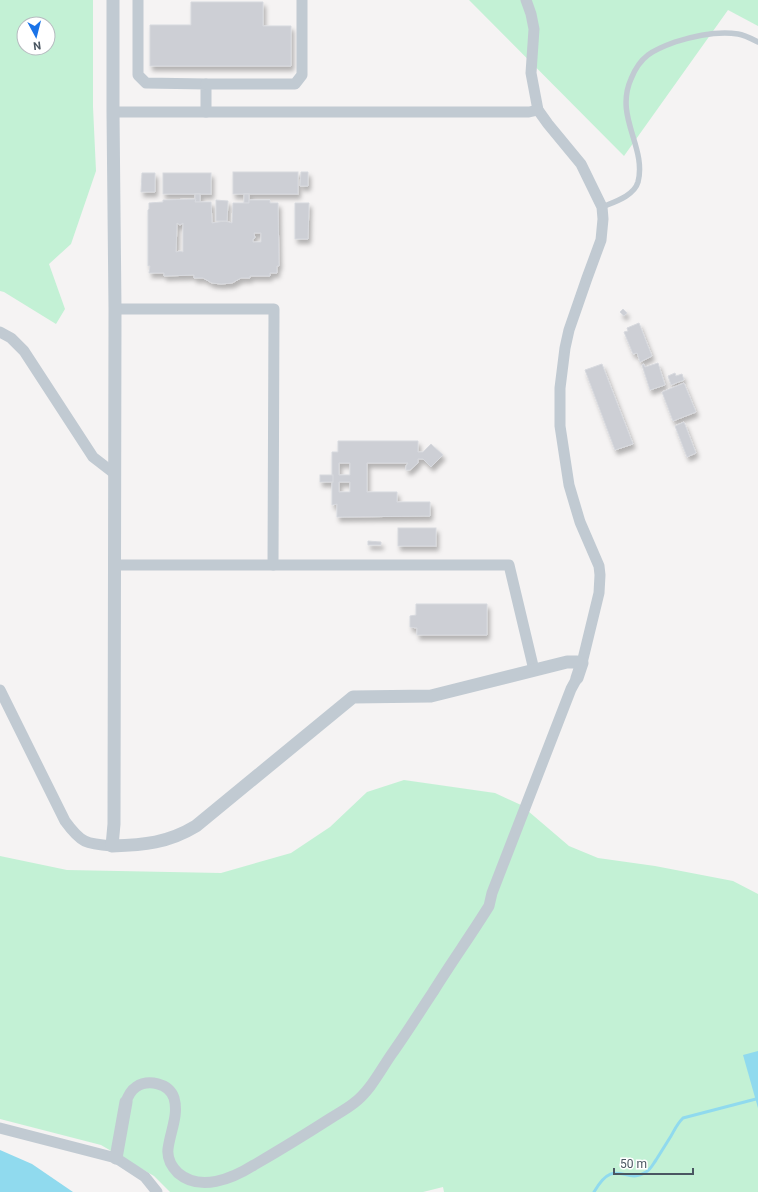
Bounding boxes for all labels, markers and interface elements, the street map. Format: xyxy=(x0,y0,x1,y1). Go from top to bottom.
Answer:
north arrow xyxy=(16,16,56,56)
text: N xyxy=(32,39,42,52)
scale bar xyxy=(614,1150,693,1176)
text: 50 m xyxy=(620,1157,647,1171)

